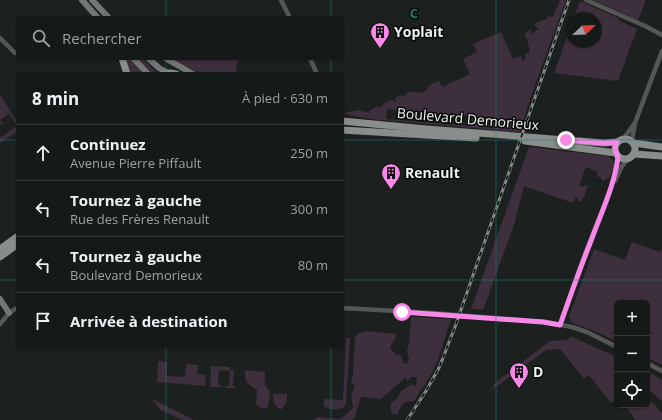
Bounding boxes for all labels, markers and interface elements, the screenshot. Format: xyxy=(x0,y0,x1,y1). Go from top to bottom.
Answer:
text: C xyxy=(410,4,418,22)
north arrow xyxy=(566,12,602,48)
search box xyxy=(16,16,344,60)
building icon: Yoplait xyxy=(369,21,391,49)
place label: Yoplait xyxy=(394,22,443,41)
icon: search xyxy=(30,27,52,49)
text: Rechercher xyxy=(62,28,142,48)
text: 8 min xyxy=(32,87,79,110)
text: À pied · 630 m xyxy=(242,89,328,107)
street label: Boulevard Demorieux xyxy=(396,103,541,134)
route end xyxy=(557,131,575,149)
text: Continuez xyxy=(70,134,146,154)
icon: ahead xyxy=(32,142,54,164)
text: 250 m xyxy=(290,144,328,162)
text: Avenue Pierre Piffault xyxy=(70,154,201,172)
building icon: Renault xyxy=(380,162,402,190)
place label: Renault xyxy=(405,163,460,182)
text: Tournez à gauche xyxy=(70,190,201,210)
icon: left xyxy=(32,198,54,220)
text: 300 m xyxy=(290,200,328,218)
text: Rue des Frères Renault xyxy=(70,210,209,228)
text: Tournez à gauche xyxy=(70,246,201,266)
icon: left xyxy=(32,254,54,276)
text: 80 m xyxy=(298,256,328,274)
text: Boulevard Demorieux xyxy=(70,266,202,284)
map controls xyxy=(614,300,650,408)
button: + xyxy=(614,300,650,336)
route start xyxy=(393,303,411,321)
icon: arrive xyxy=(32,310,54,332)
text: Arrivée à destination xyxy=(70,311,228,331)
button: − xyxy=(614,336,650,372)
building icon: D xyxy=(508,361,530,389)
place label: D xyxy=(533,362,543,381)
button: locate xyxy=(614,372,650,408)

